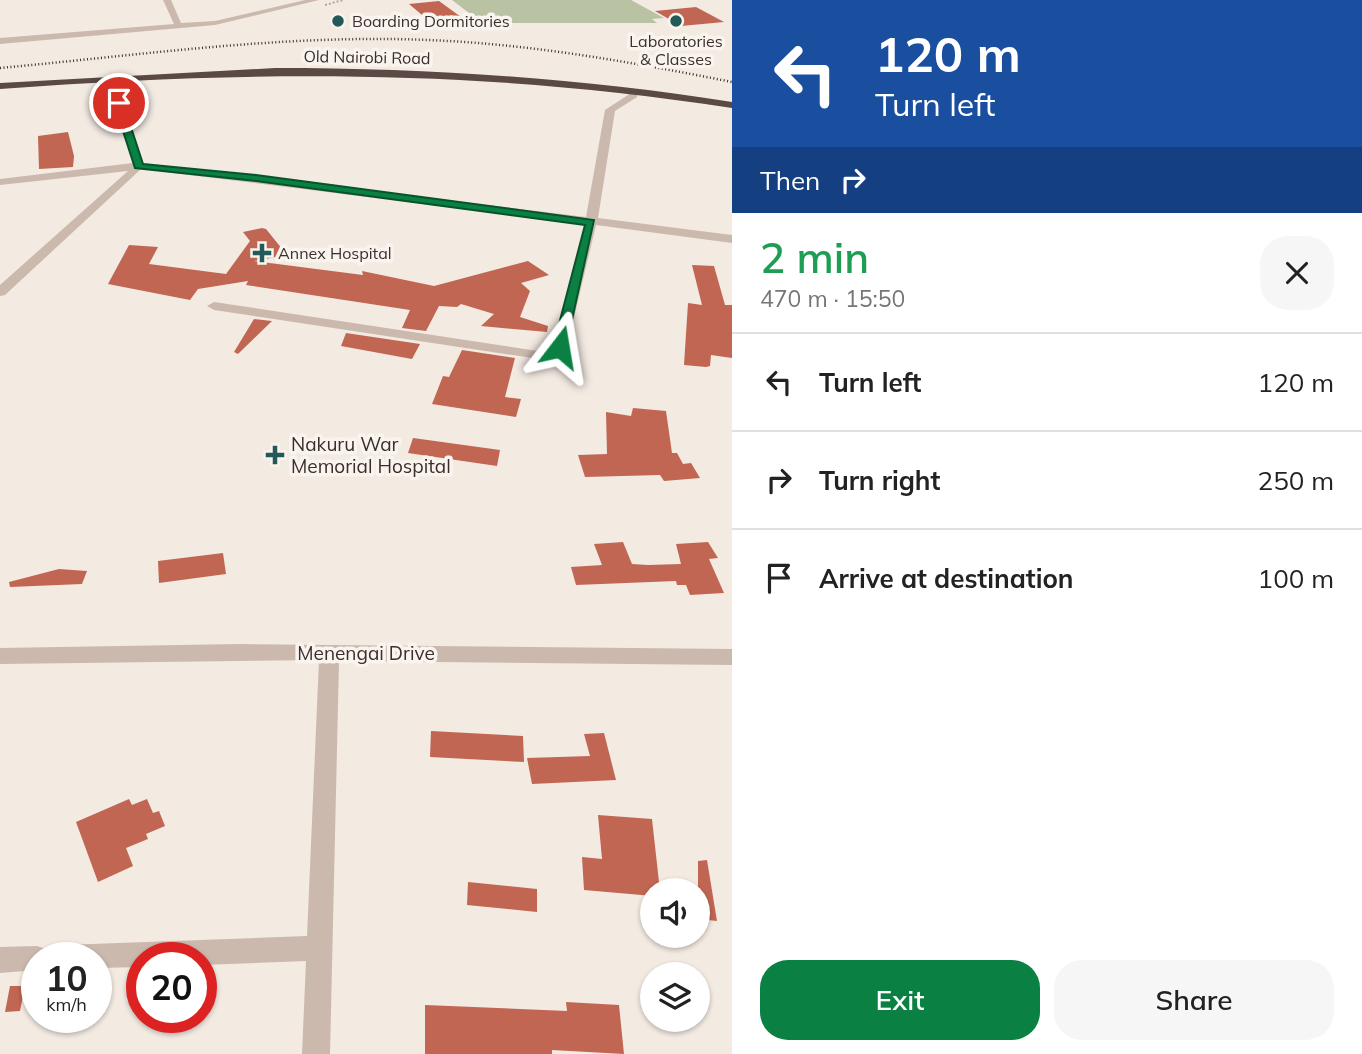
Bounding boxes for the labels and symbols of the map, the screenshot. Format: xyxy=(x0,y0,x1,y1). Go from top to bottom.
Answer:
place label: Boarding Dormitories xyxy=(352,11,510,31)
marker: Boarding Dormitories xyxy=(330,13,346,29)
marker: Laboratories & Classes xyxy=(668,13,684,29)
place label: Laboratories & Classes xyxy=(629,31,723,69)
street label: Old Nairobi Road xyxy=(303,46,431,68)
pin xyxy=(89,73,149,133)
marker: Annex Hospital xyxy=(252,243,272,263)
place label: Annex Hospital xyxy=(278,243,392,263)
position arrow xyxy=(523,310,597,384)
place label: Nakuru War Memorial Hospital xyxy=(291,432,451,478)
marker: Nakuru War Memorial Hospital xyxy=(265,445,285,465)
street label: Menengai Drive xyxy=(297,641,435,665)
speed limit sign: 20 xyxy=(126,942,217,1033)

